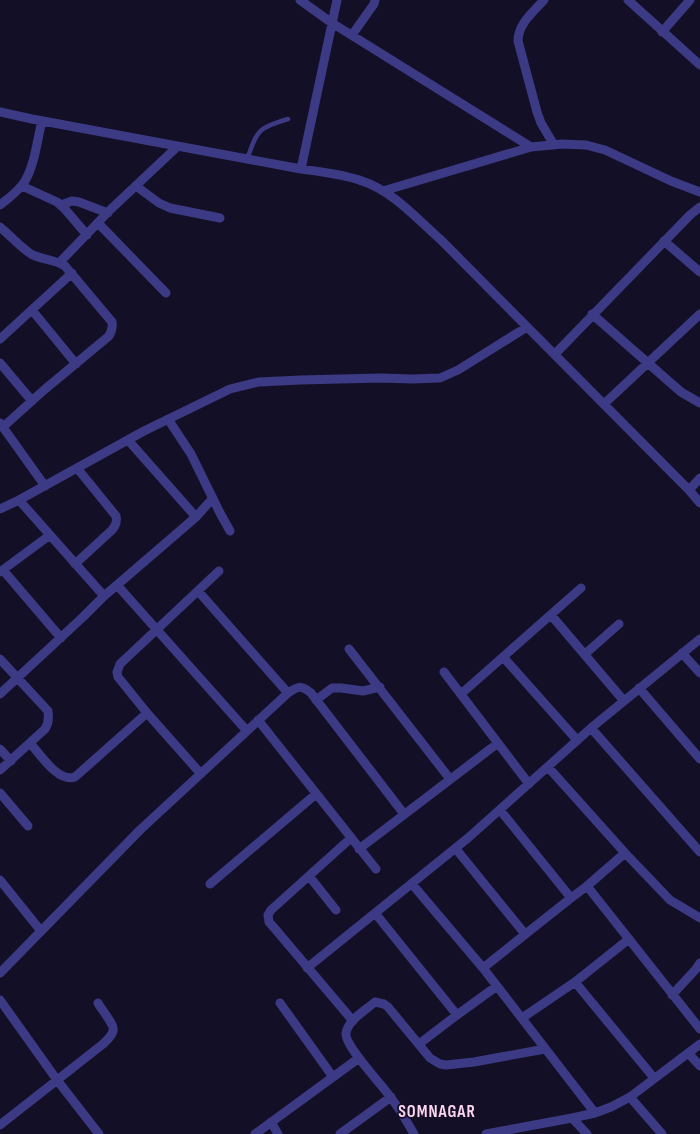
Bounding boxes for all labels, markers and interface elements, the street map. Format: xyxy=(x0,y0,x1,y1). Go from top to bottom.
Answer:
district label: SOMNAGAR xyxy=(398,1102,476,1122)

